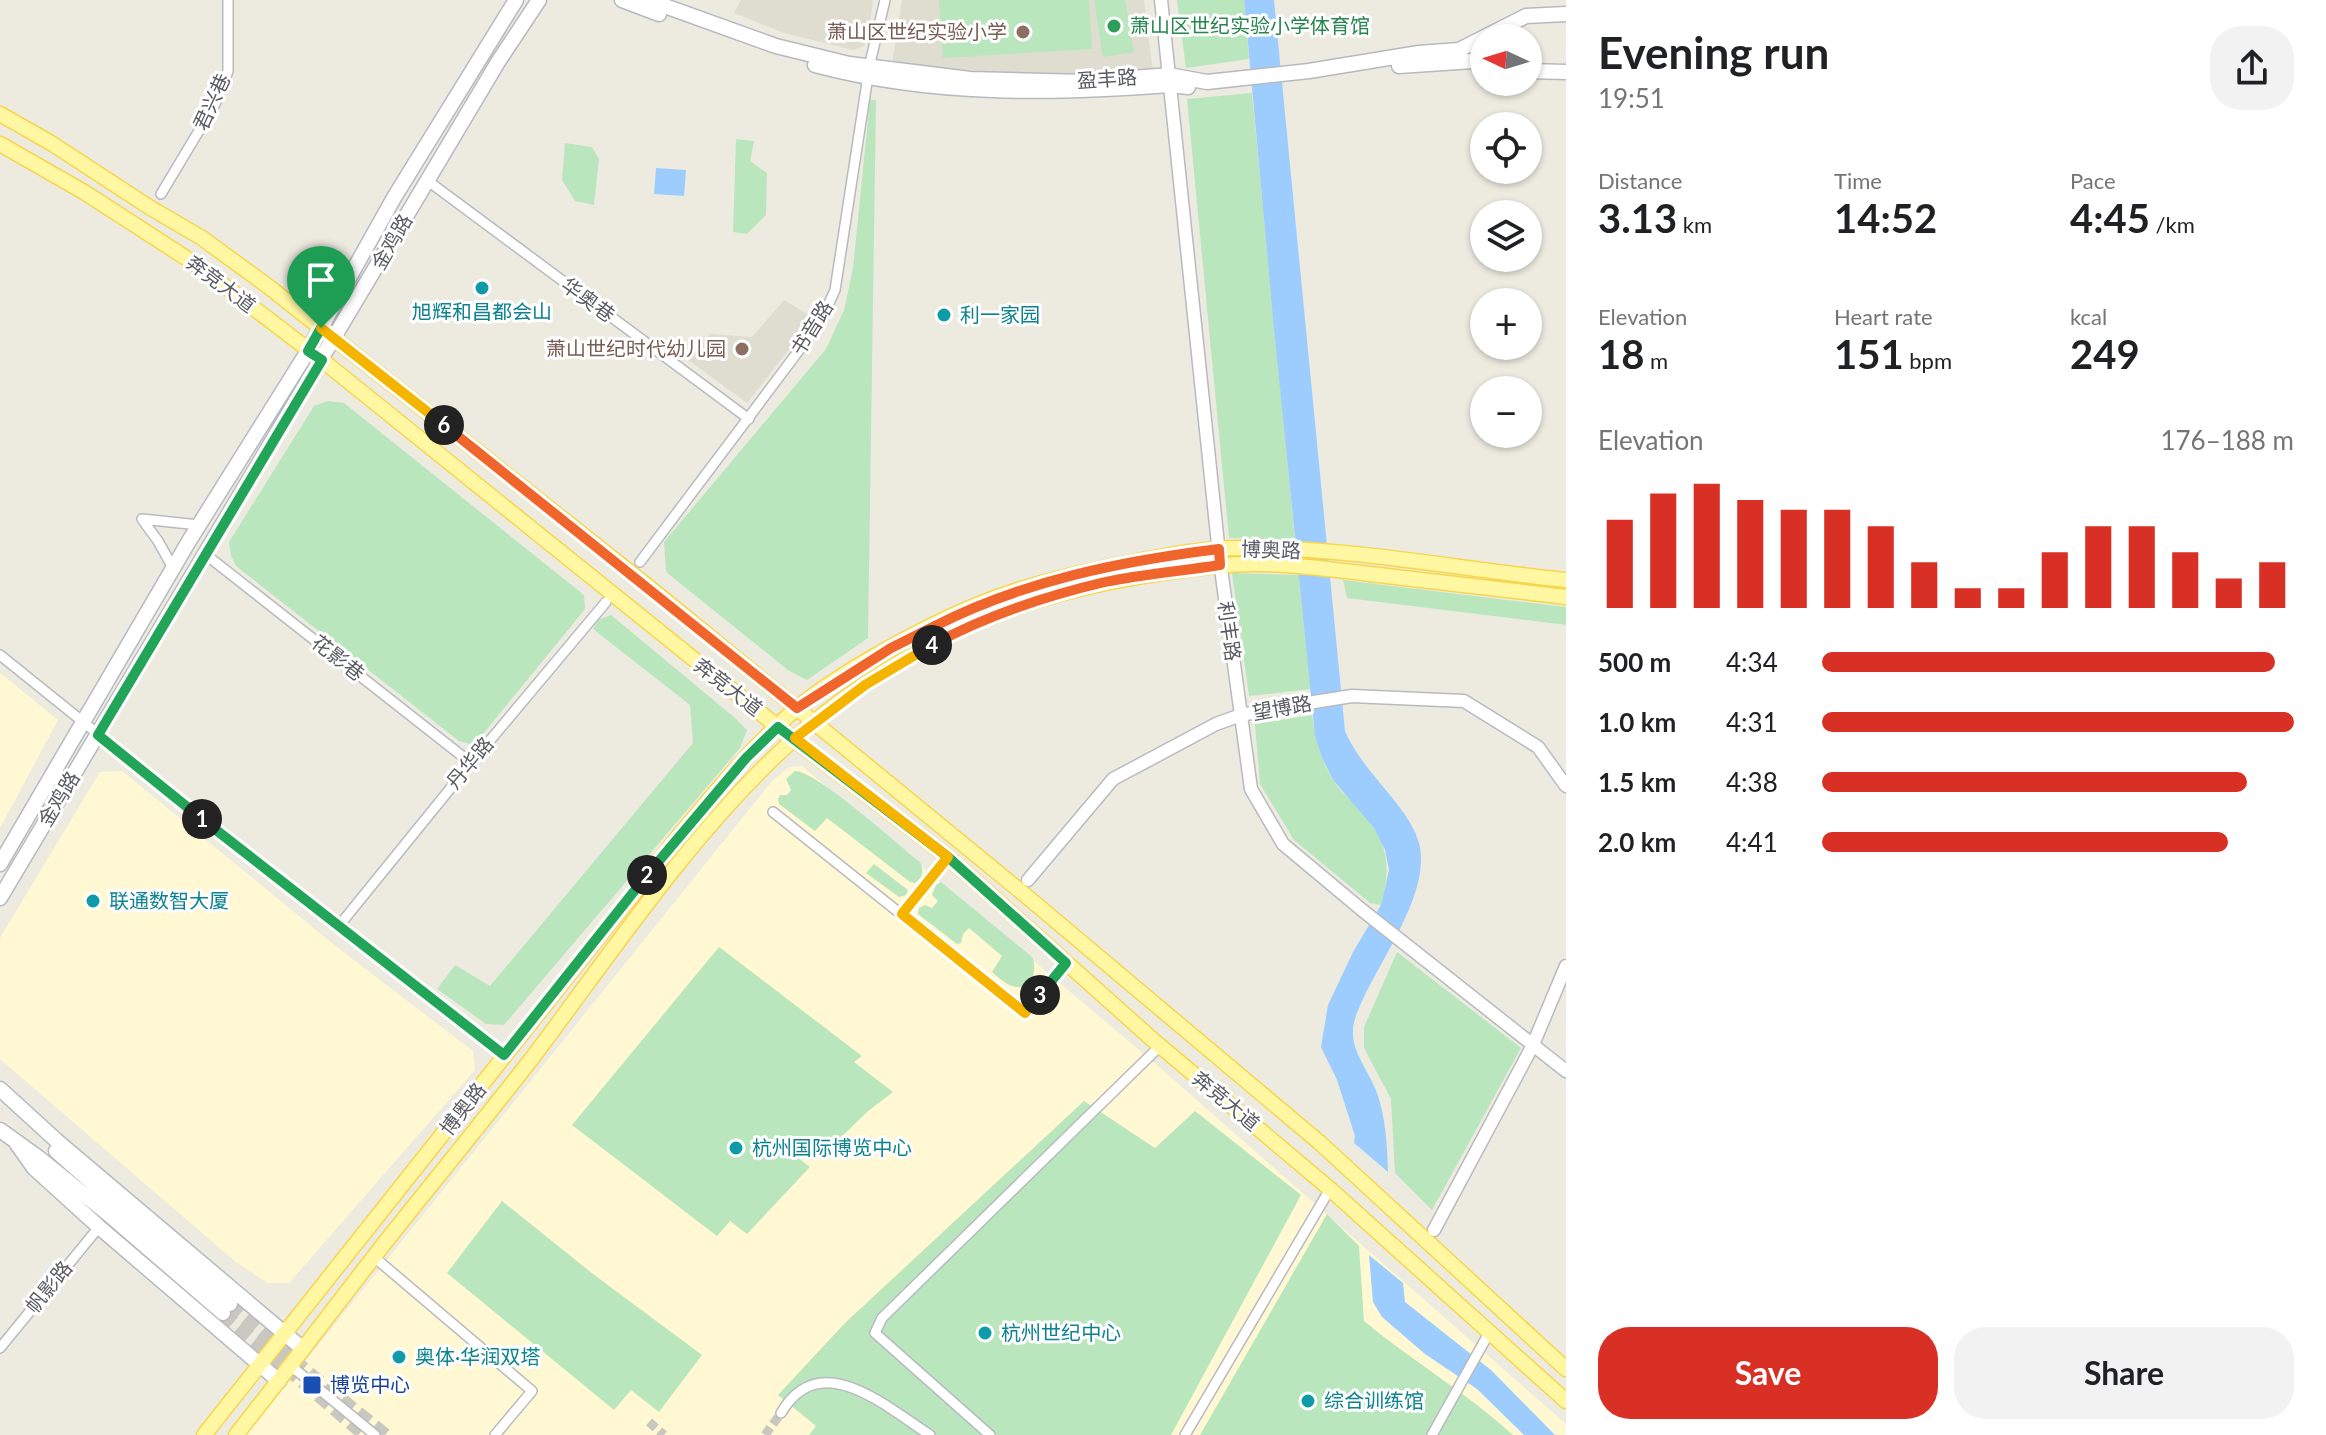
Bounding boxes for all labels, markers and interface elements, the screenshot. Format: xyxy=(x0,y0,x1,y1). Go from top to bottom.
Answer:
place label: 萧山区世纪实验小学体育馆 xyxy=(1130,13,1370,37)
marker: 萧山区世纪实验小学体育馆 xyxy=(1105,17,1123,35)
place label: 萧山区世纪实验小学 xyxy=(827,19,1007,43)
marker: 萧山区世纪实验小学 xyxy=(1014,23,1032,41)
north arrow xyxy=(1470,24,1542,96)
map controls xyxy=(1470,24,1542,448)
text: Evening run xyxy=(1598,26,1829,78)
button: share xyxy=(2210,26,2294,110)
street label: 盈丰路 xyxy=(1076,64,1138,92)
street label: 君兴巷 xyxy=(188,69,235,134)
text: 19:51 xyxy=(1598,82,1665,114)
button: locate xyxy=(1470,112,1542,184)
text: Distance xyxy=(1598,167,1682,194)
text: Time xyxy=(1834,167,1882,194)
text: Pace xyxy=(2070,167,2116,194)
text: 3.13 xyxy=(1598,194,1677,242)
text: 14:52 xyxy=(1834,194,1937,242)
text: 4:45 xyxy=(2070,194,2150,242)
button: layers xyxy=(1470,200,1542,272)
street label: 金鸡路 xyxy=(366,210,417,273)
text: km xyxy=(1677,211,1712,238)
text: /km xyxy=(2150,211,2195,238)
pin xyxy=(287,246,355,328)
street label: 奔竞大道 xyxy=(182,250,261,317)
icon: arrive xyxy=(299,258,343,302)
street label: 华奥巷 xyxy=(557,272,620,327)
marker: 旭辉和昌都会山 xyxy=(473,279,491,297)
button: + xyxy=(1470,288,1542,360)
street label: 书音路 xyxy=(785,296,837,359)
place label: 旭辉和昌都会山 xyxy=(412,299,552,323)
place label: 利一家园 xyxy=(960,302,1040,326)
text: Elevation xyxy=(1598,303,1687,330)
text: Heart rate xyxy=(1834,303,1933,330)
text: kcal xyxy=(2070,303,2107,330)
marker: 利一家园 xyxy=(935,306,953,324)
text: 18 xyxy=(1598,330,1644,378)
text: 151 xyxy=(1834,330,1904,378)
text: 249 xyxy=(2070,330,2140,378)
place label: 萧山世纪时代幼儿园 xyxy=(546,336,726,360)
marker: 萧山世纪时代幼儿园 xyxy=(733,340,751,358)
text: m xyxy=(1644,347,1668,374)
text: bpm xyxy=(1904,347,1952,374)
button: − xyxy=(1470,376,1542,448)
pin: 6 xyxy=(424,405,464,445)
text: 6 xyxy=(438,411,450,438)
text: Elevation xyxy=(1598,424,1704,456)
text: 176–188 m xyxy=(2160,424,2294,456)
street label: 博奥路 xyxy=(1241,536,1301,562)
street label: 利丰路 xyxy=(1214,599,1246,662)
pin: 4 xyxy=(912,625,952,665)
street label: 花影巷 xyxy=(308,629,370,685)
text: 4 xyxy=(926,631,938,658)
text: 500 m xyxy=(1598,646,1671,678)
text: 4:34 xyxy=(1726,646,1778,678)
street label: 奔竞大道 xyxy=(690,652,768,720)
street label: 望博路 xyxy=(1250,690,1313,724)
text: 1.0 km xyxy=(1598,706,1676,738)
text: 4:31 xyxy=(1726,706,1778,738)
street label: 丹华路 xyxy=(441,732,498,793)
text: 1.5 km xyxy=(1598,766,1676,798)
text: 4:38 xyxy=(1726,766,1778,798)
street label: 金鸡路 xyxy=(32,767,84,830)
pin: 1 xyxy=(182,799,222,839)
text: 1 xyxy=(196,805,208,832)
text: 2.0 km xyxy=(1598,826,1676,858)
text: 4:41 xyxy=(1726,826,1778,858)
pin: 2 xyxy=(627,855,667,895)
text: 2 xyxy=(641,861,653,888)
place label: 联通数智大厦 xyxy=(109,888,229,912)
marker: 联通数智大厦 xyxy=(84,892,102,910)
pin: 3 xyxy=(1020,975,1060,1015)
text: 3 xyxy=(1034,981,1046,1008)
street label: 奔竞大道 xyxy=(1188,1065,1265,1135)
street label: 博奥路 xyxy=(434,1077,490,1139)
place label: 杭州国际博览中心 xyxy=(752,1135,912,1159)
marker: 杭州国际博览中心 xyxy=(727,1139,745,1157)
street label: 帆影路 xyxy=(20,1256,76,1317)
place label: 杭州世纪中心 xyxy=(1001,1320,1121,1344)
marker: 杭州世纪中心 xyxy=(976,1324,994,1342)
button: Save xyxy=(1598,1327,1938,1419)
button: Share xyxy=(1954,1327,2294,1419)
place label: 奥体·华润双塔 xyxy=(415,1344,540,1368)
marker: 奥体·华润双塔 xyxy=(390,1348,408,1366)
place label: 博览中心 xyxy=(330,1372,410,1396)
marker: 博览中心 xyxy=(301,1374,323,1396)
place label: 综合训练馆 xyxy=(1324,1388,1424,1412)
marker: 综合训练馆 xyxy=(1299,1392,1317,1410)

